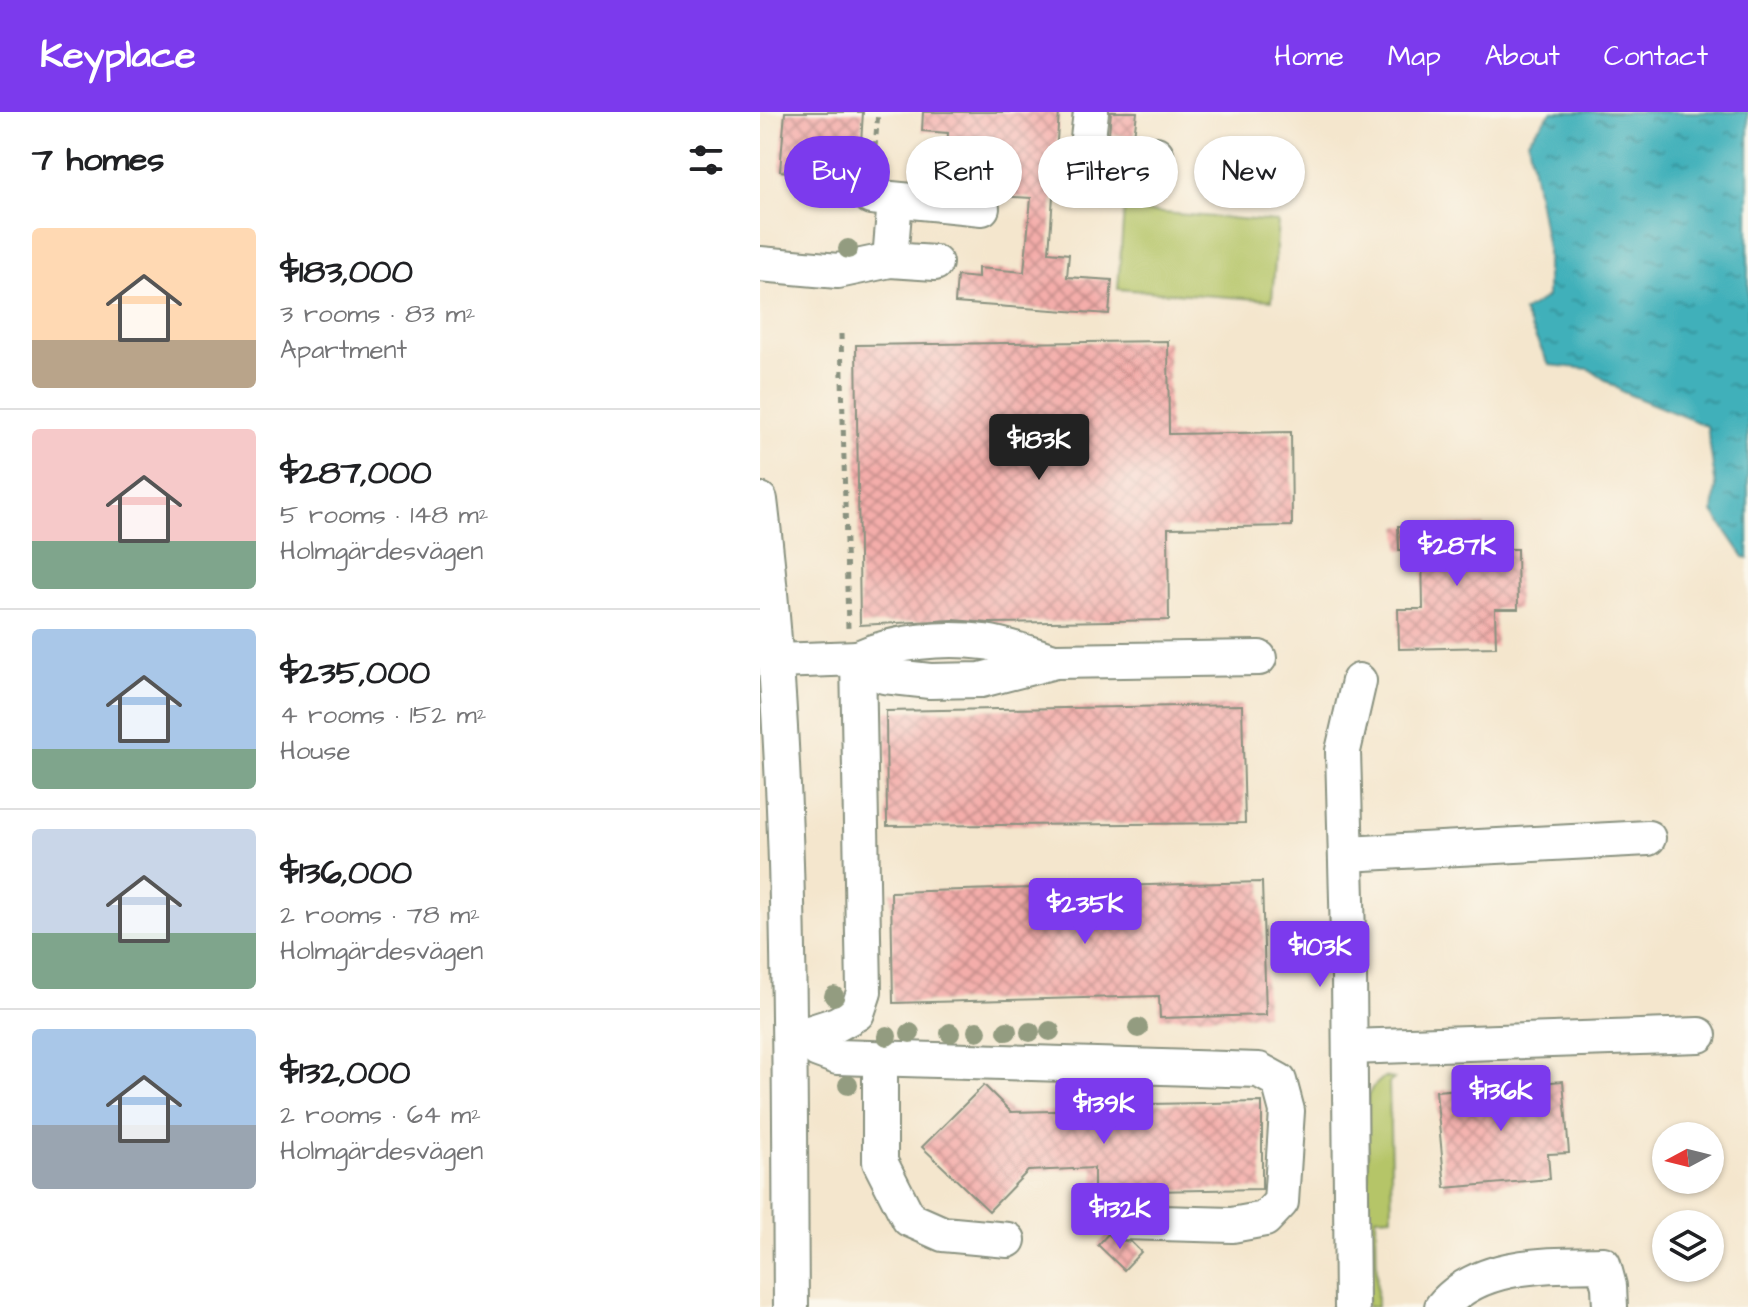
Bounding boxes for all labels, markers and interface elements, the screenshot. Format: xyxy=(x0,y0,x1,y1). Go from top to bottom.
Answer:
text: Keyplace xyxy=(40,30,196,82)
text: Home xyxy=(1274,37,1344,76)
text: Map xyxy=(1388,37,1441,76)
text: About xyxy=(1485,37,1560,76)
text: Contact xyxy=(1604,37,1708,76)
text: 7 homes xyxy=(32,136,164,184)
chip: Buy xyxy=(784,136,890,208)
chip: Rent xyxy=(906,136,1022,208)
chip: Filters xyxy=(1038,136,1178,208)
chip: New xyxy=(1194,136,1305,208)
icon: filters xyxy=(684,138,728,182)
text: $183,000 xyxy=(280,248,413,296)
icon: home xyxy=(96,260,192,356)
text: 3 rooms · 83 m² xyxy=(280,296,475,332)
text: Apartment xyxy=(280,332,407,368)
pin: $183K xyxy=(983,414,1095,482)
text: $183K xyxy=(1007,422,1071,458)
text: $287,000 xyxy=(280,449,432,497)
icon: home xyxy=(96,461,192,557)
text: 5 rooms · 148 m² xyxy=(280,497,488,533)
pin: $287K xyxy=(1401,520,1513,588)
text: $287K xyxy=(1418,528,1496,564)
text: Holmgärdesvägen xyxy=(280,533,483,569)
text: $235,000 xyxy=(280,649,430,697)
icon: home xyxy=(96,661,192,757)
text: 4 rooms · 152 m² xyxy=(280,697,486,733)
text: House xyxy=(280,733,351,769)
text: $136,000 xyxy=(280,849,412,897)
icon: home xyxy=(96,861,192,957)
pin: $235K xyxy=(1029,878,1141,946)
text: $235K xyxy=(1047,886,1123,922)
text: 2 rooms · 78 m² xyxy=(280,897,480,933)
pin: $103K xyxy=(1264,921,1376,989)
text: $103K xyxy=(1288,929,1352,965)
text: Holmgärdesvägen xyxy=(280,933,483,969)
text: $132,000 xyxy=(280,1049,410,1097)
icon: home xyxy=(96,1061,192,1157)
pin: $136K xyxy=(1445,1065,1557,1133)
text: $136K xyxy=(1469,1073,1533,1109)
pin: $139K xyxy=(1048,1078,1160,1146)
text: $139K xyxy=(1073,1086,1135,1122)
text: 2 rooms · 64 m² xyxy=(280,1097,481,1133)
north arrow xyxy=(1652,1122,1724,1194)
map controls xyxy=(1652,1122,1724,1282)
text: Holmgärdesvägen xyxy=(280,1133,483,1169)
pin: $132K xyxy=(1064,1183,1176,1251)
text: $132K xyxy=(1089,1191,1151,1227)
button: layers xyxy=(1652,1210,1724,1282)

